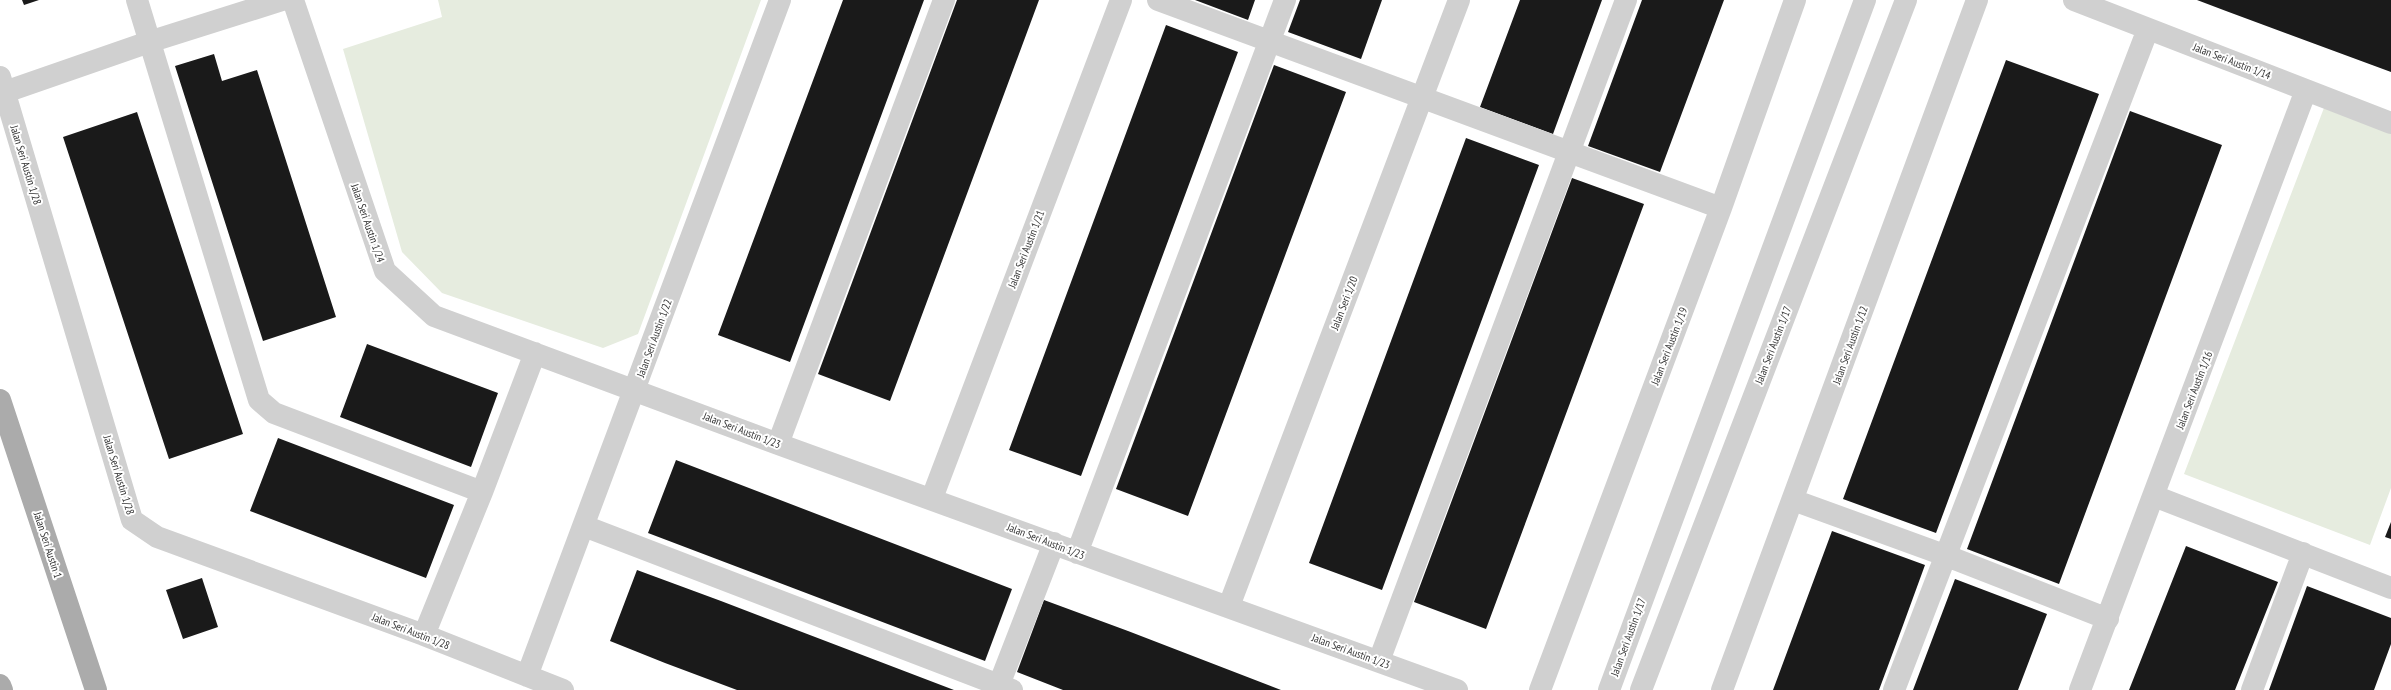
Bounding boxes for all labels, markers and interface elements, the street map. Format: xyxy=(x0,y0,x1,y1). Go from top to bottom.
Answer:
street label: Jalan Seri Austin 1/14 xyxy=(2190,39,2273,82)
street label: Jalan Seri Austin 1/28 xyxy=(7,123,45,206)
street label: Jalan Seri Austin 1/24 xyxy=(348,181,388,264)
street label: Jalan Seri Austin 1/21 xyxy=(1004,208,1047,291)
street label: Jalan Seri 1/20 xyxy=(1327,274,1361,333)
street label: Jalan Seri Austin 1/22 xyxy=(633,297,675,380)
street label: Jalan Seri Austin 1/17 xyxy=(1751,304,1794,387)
street label: Jalan Seri Austin 1/12 xyxy=(1829,304,1871,387)
street label: Jalan Seri Austin 1/19 xyxy=(1647,305,1690,388)
street label: Jalan Seri Austin 1/16 xyxy=(2172,349,2215,432)
street label: Jalan Seri Austin 1/23 xyxy=(700,408,783,451)
street label: Jalan Seri Austin 1/28 xyxy=(100,433,138,516)
street label: Jalan Seri Austin 1 xyxy=(30,509,65,580)
street label: Jalan Seri Austin 1/23 xyxy=(1004,519,1087,562)
street label: Jalan Seri Austin 1/17 xyxy=(1607,596,1649,679)
street label: Jalan Seri Austin 1/28 xyxy=(369,609,452,652)
street label: Jalan Seri Austin 1/23 xyxy=(1309,630,1392,672)

